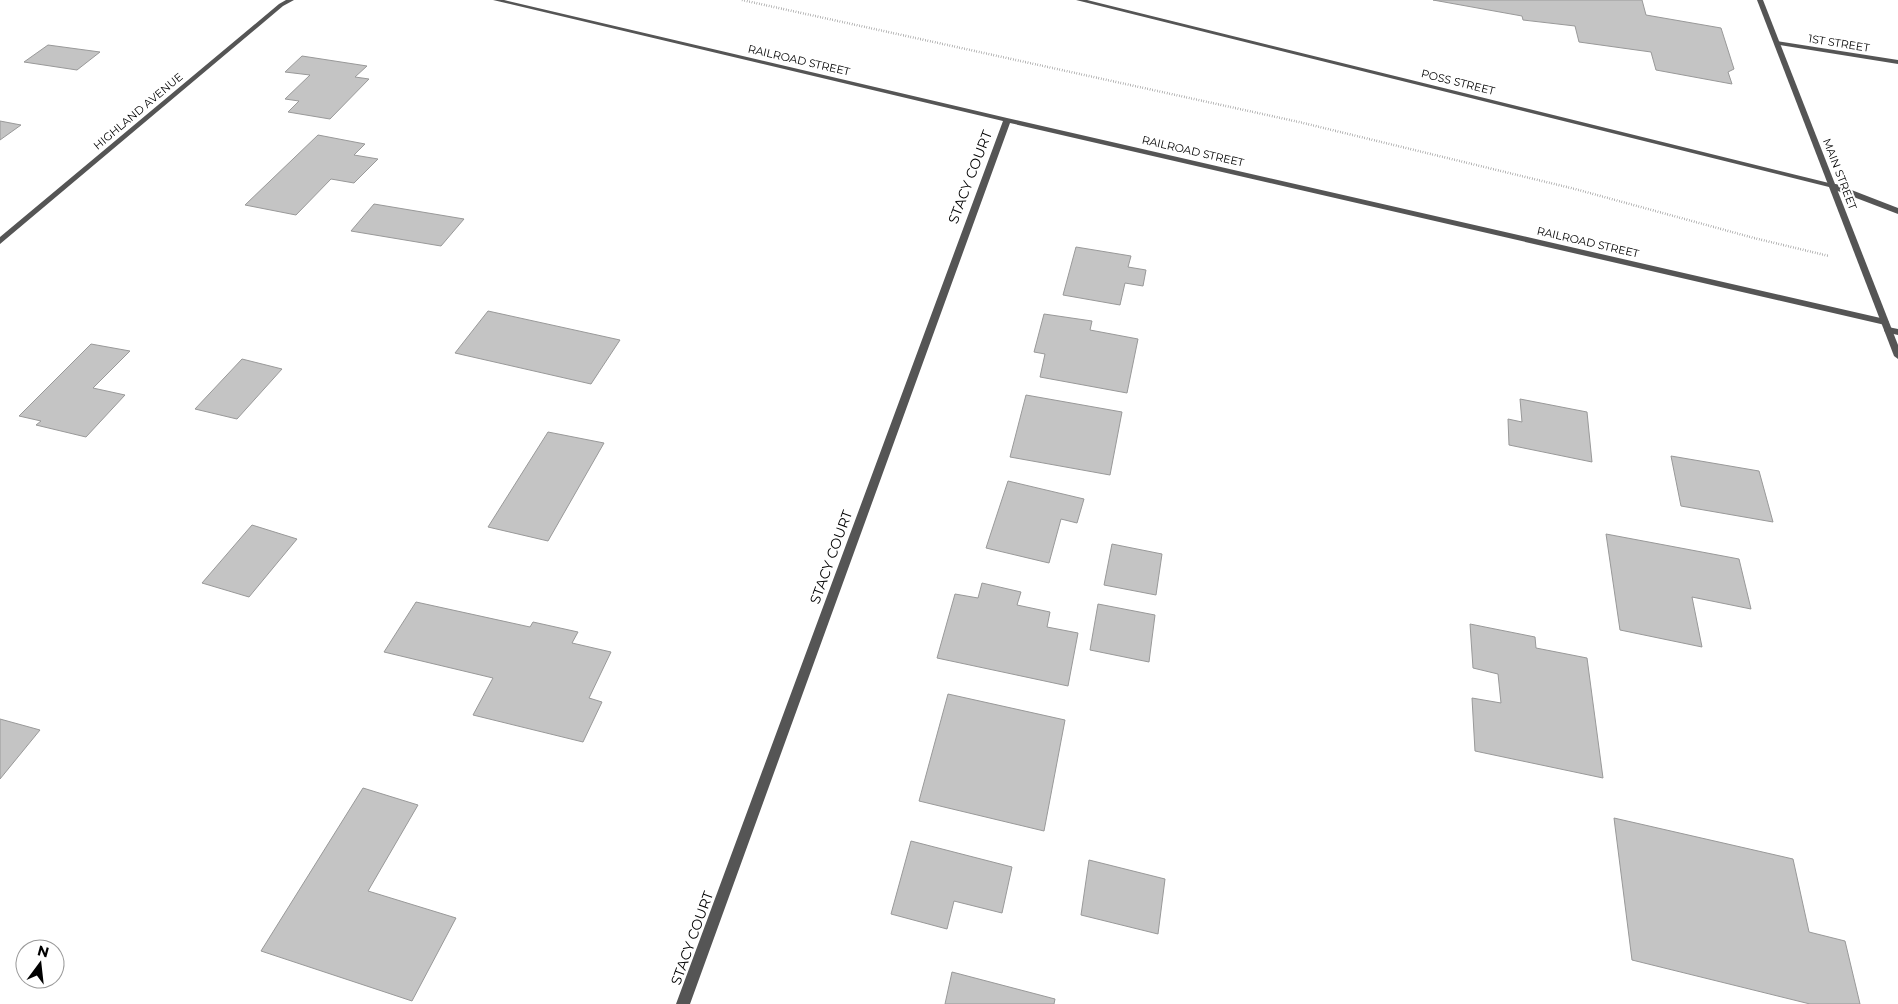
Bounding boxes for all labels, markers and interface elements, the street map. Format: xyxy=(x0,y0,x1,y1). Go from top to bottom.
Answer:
street label: 1ST STREET xyxy=(1807,31,1871,55)
street label: RAILROAD STREET xyxy=(746,41,852,79)
street label: POSS STREET xyxy=(1420,66,1497,98)
street label: HIGHLAND AVENUE xyxy=(90,70,186,152)
street label: STACY COURT xyxy=(944,128,996,226)
street label: RAILROAD STREET xyxy=(1140,132,1246,170)
street label: MAIN STREET xyxy=(1820,136,1860,212)
street label: RAILROAD STREET xyxy=(1535,223,1641,261)
street label: STACY COURT xyxy=(806,508,856,606)
street label: STACY COURT xyxy=(667,889,717,987)
north arrow xyxy=(15,939,65,989)
text: N xyxy=(36,941,51,962)

